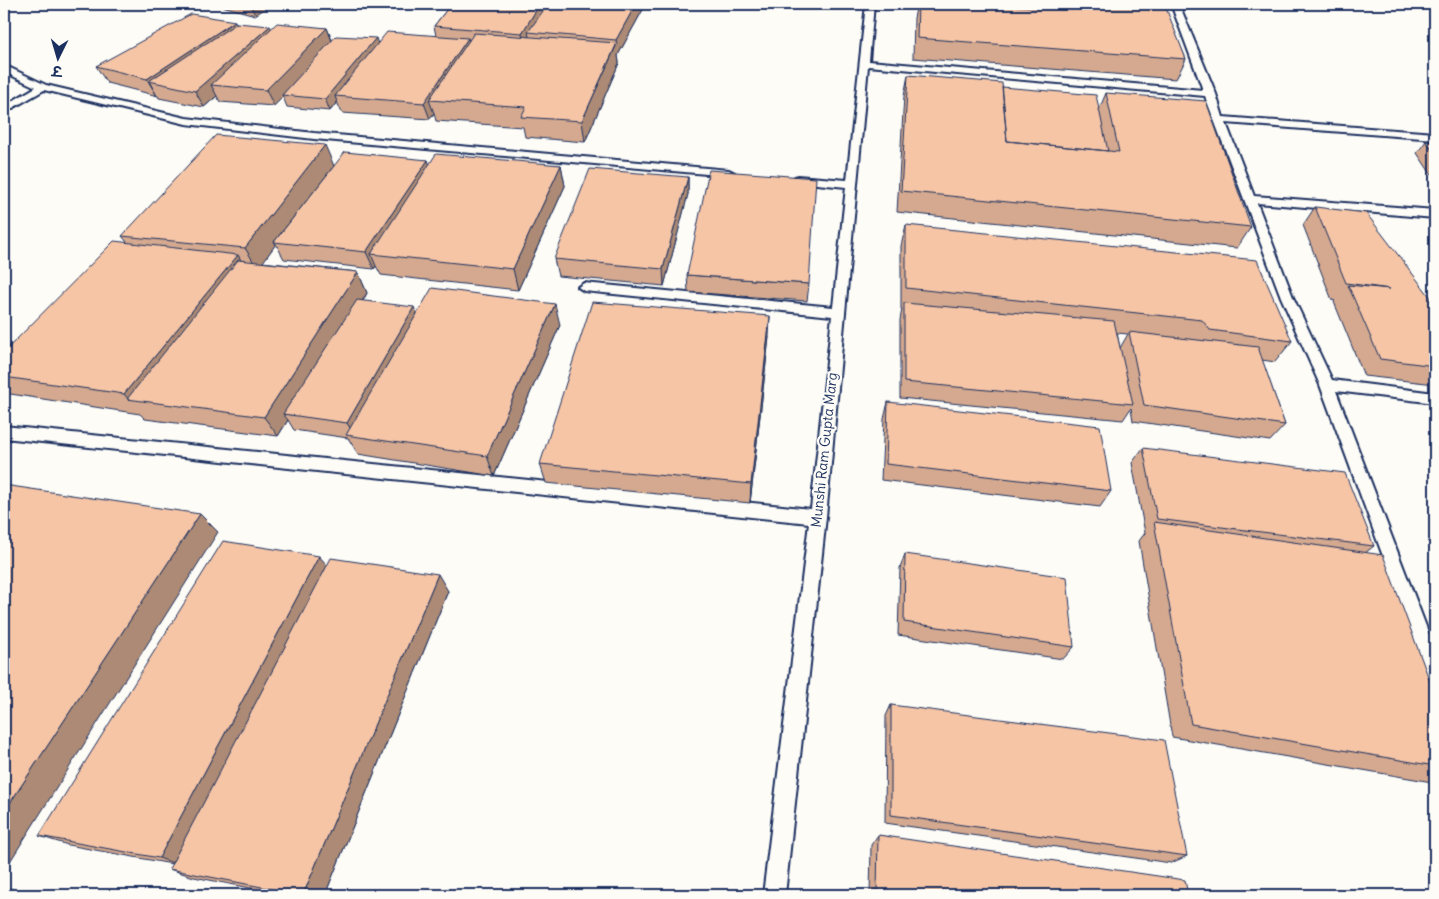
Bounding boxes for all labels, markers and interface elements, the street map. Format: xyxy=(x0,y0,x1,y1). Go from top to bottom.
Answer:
north arrow xyxy=(32,32,82,82)
text: उ xyxy=(50,61,64,80)
street label: Munshi Ram Gupta Marg xyxy=(807,372,841,528)

